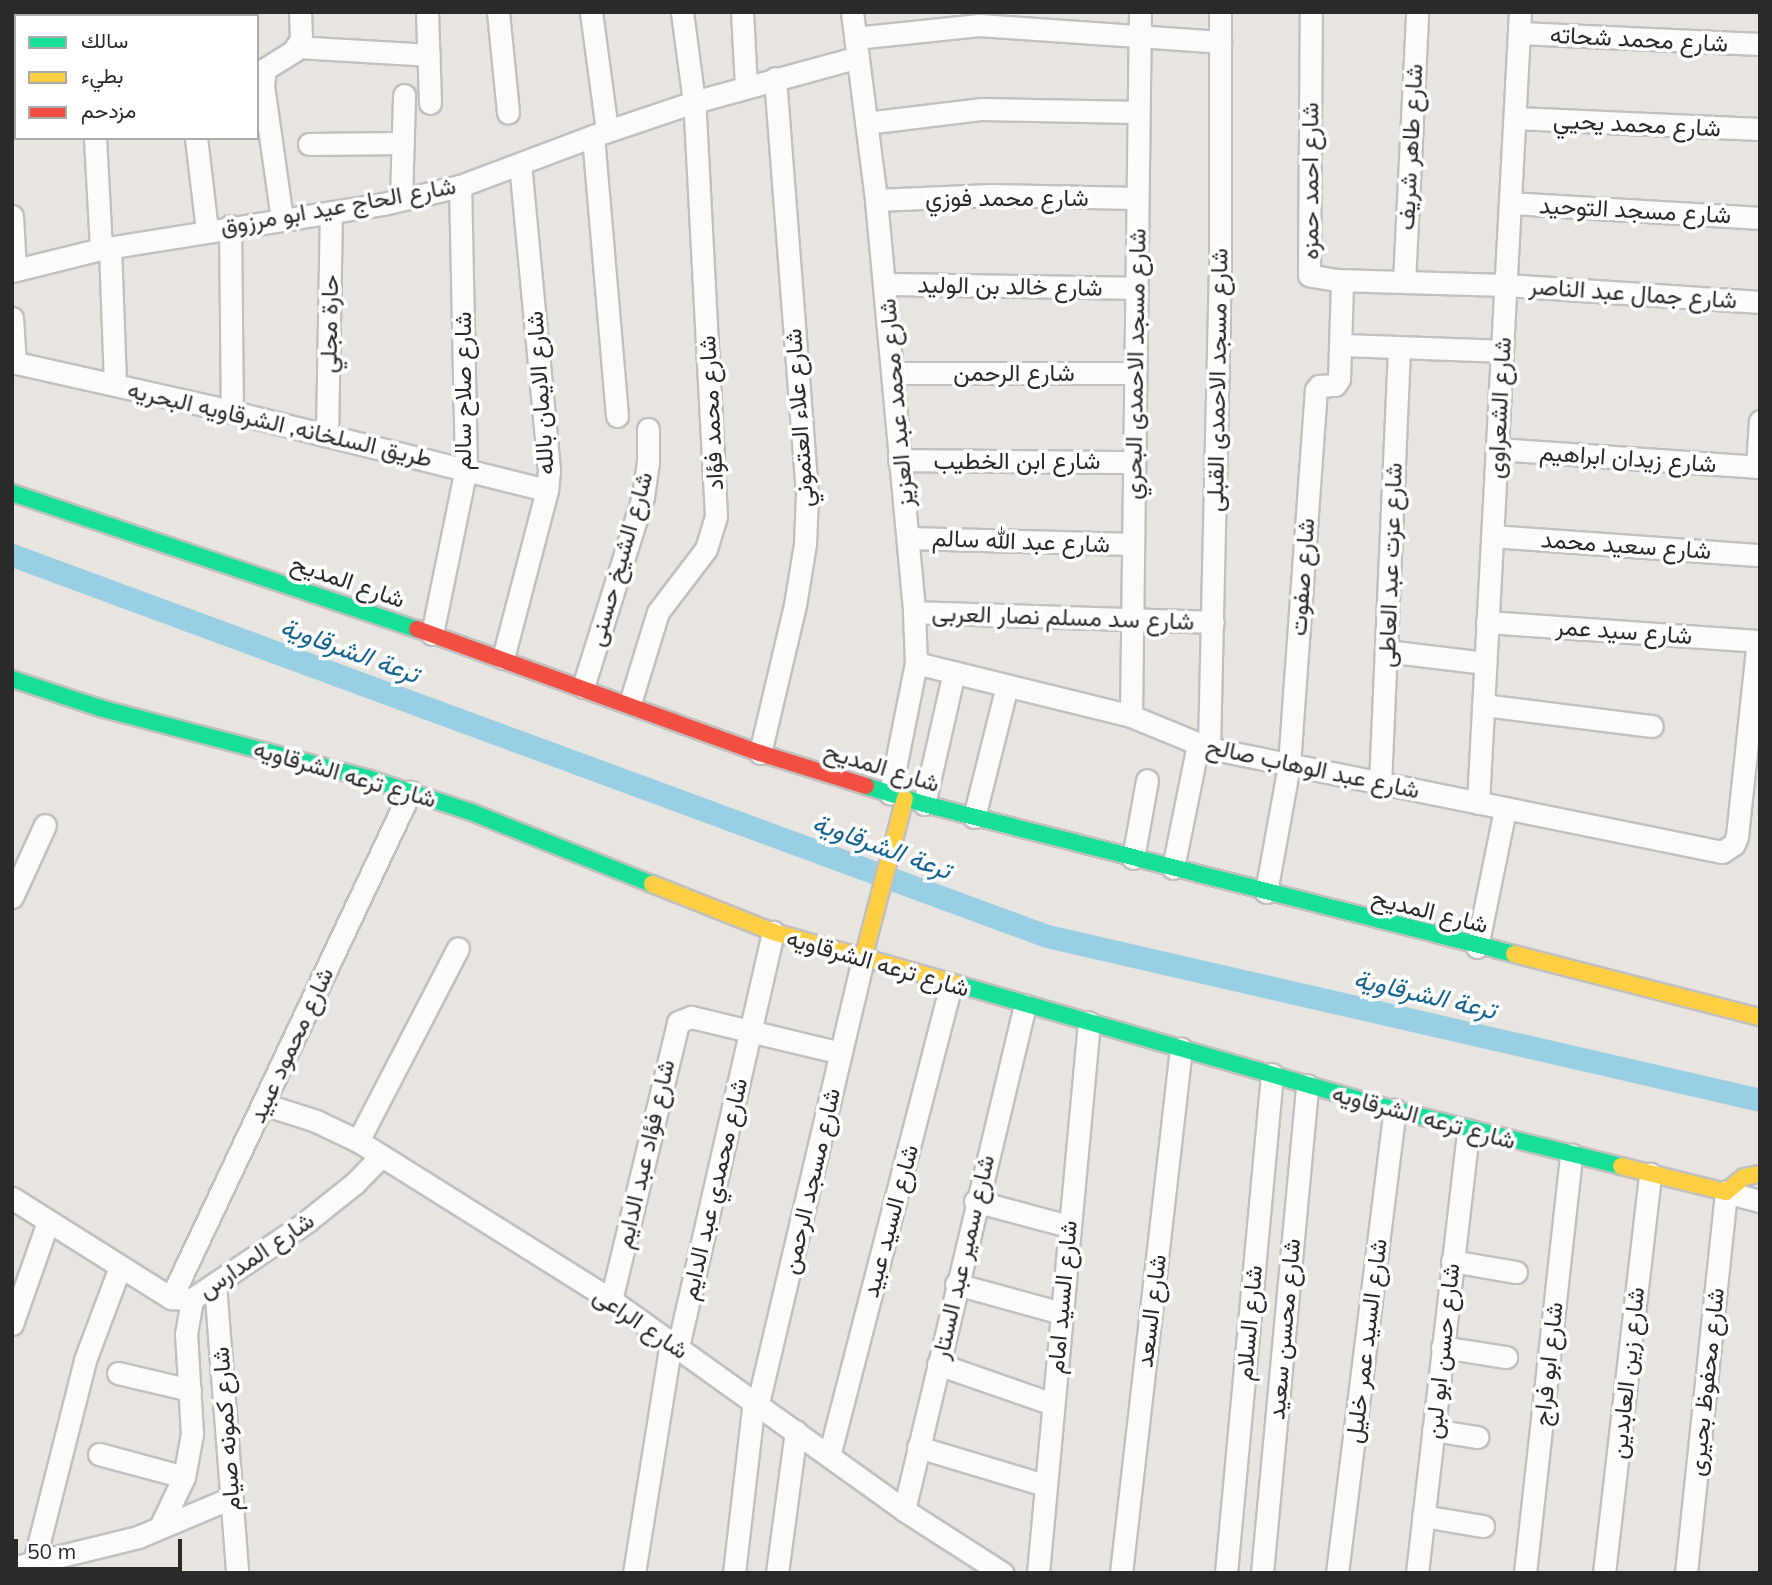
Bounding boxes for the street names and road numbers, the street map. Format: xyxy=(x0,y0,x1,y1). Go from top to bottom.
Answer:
street label: شارع محمد شحاته xyxy=(1549,20,1729,58)
street label: شارع طاهر شريف xyxy=(1391,63,1429,231)
street label: شارع احمد حمزه xyxy=(1296,102,1324,260)
street label: شارع محمد يحيي xyxy=(1552,105,1722,143)
street label: شارع الحاج عيد ابو مرزوق xyxy=(218,171,458,241)
street label: شارع محمد فوزي xyxy=(925,184,1089,212)
street label: شارع مسجد التوحيد xyxy=(1538,191,1732,229)
street label: شارع مسجد الاحمدى البحري xyxy=(1118,228,1152,500)
street label: شارع مسجد الاحمدى القبلى xyxy=(1200,248,1234,512)
street label: شارع خالد بن الوليد xyxy=(917,270,1103,302)
street label: شارع جمال عبد الناصر xyxy=(1528,271,1738,315)
street label: حارة مجلي xyxy=(314,275,344,373)
street label: شارع محمد عبد العزيز xyxy=(873,297,919,509)
street label: شارع الايمان بالله xyxy=(520,310,560,476)
street label: شارع صلاح سالم xyxy=(449,312,477,470)
street label: شارع علاء العتموني xyxy=(778,328,820,508)
street label: شارع محمد فؤاد xyxy=(693,335,729,491)
street label: شارع الشعراوى xyxy=(1481,336,1517,480)
street label: شارع الرحمن xyxy=(953,359,1075,387)
street label: طريق السلخانه, الشرقاويه البحريه xyxy=(125,375,435,473)
street label: شارع زيدان ابراهيم xyxy=(1538,437,1718,479)
street label: شارع ابن الخطيب xyxy=(934,447,1100,475)
street label: شارع عزت عبد العاطى xyxy=(1372,462,1408,668)
street label: شارع الشيخ حسنى xyxy=(581,468,659,650)
street label: شارع صفوت xyxy=(1284,517,1320,637)
street label: شارع عبد الله سالم xyxy=(931,523,1111,559)
street label: شارع سعيد محمد xyxy=(1540,525,1712,565)
street label: شارع المديح xyxy=(287,548,409,614)
street label: شارع سد مسلم نصار العربى xyxy=(931,598,1195,636)
street label: شارع سيد عمر xyxy=(1555,612,1693,650)
street label: شارع عبد الوهاب صالح xyxy=(1204,731,1422,805)
street label: شارع ترعه الشرقاويه xyxy=(250,734,440,814)
street label: شارع المديح xyxy=(821,736,943,798)
street label: شارع المديح xyxy=(1369,883,1491,939)
street label: شارع ترعه الشرقاويه xyxy=(783,923,973,1003)
street label: شارع محمود عبيد xyxy=(242,963,340,1127)
street label: شارع فؤاد عبد الدايم xyxy=(609,1057,681,1251)
street label: شارع محمدي عبد الدايم xyxy=(674,1075,754,1303)
street label: شارع ترعه الشرقاويه xyxy=(1329,1079,1519,1155)
street label: شارع مسجد الرحمن xyxy=(776,1085,846,1277)
street label: شارع السيد عبيد xyxy=(856,1141,924,1301)
street label: شارع سمير عبد الستار xyxy=(926,1152,1000,1362)
street label: شارع المدارس xyxy=(192,1206,320,1304)
street label: شارع السيد امام xyxy=(1041,1219,1083,1375)
street label: شارع محسن سعيد xyxy=(1262,1237,1306,1421)
street label: شارع السيد عمر خليل xyxy=(1339,1237,1393,1445)
street label: شارع السعد xyxy=(1130,1253,1172,1369)
street label: شارع حسن ابو لبن xyxy=(1418,1262,1466,1440)
street label: شارع السلام xyxy=(1230,1264,1268,1382)
street label: شارع الراعى xyxy=(588,1281,694,1365)
street label: شارع زين العابدين xyxy=(1604,1286,1650,1460)
street label: شارع محفوظ بحيرى xyxy=(1682,1286,1730,1478)
street label: شارع ابو فراج xyxy=(1527,1301,1569,1427)
street label: شارع كمونه صيام xyxy=(206,1346,246,1512)

